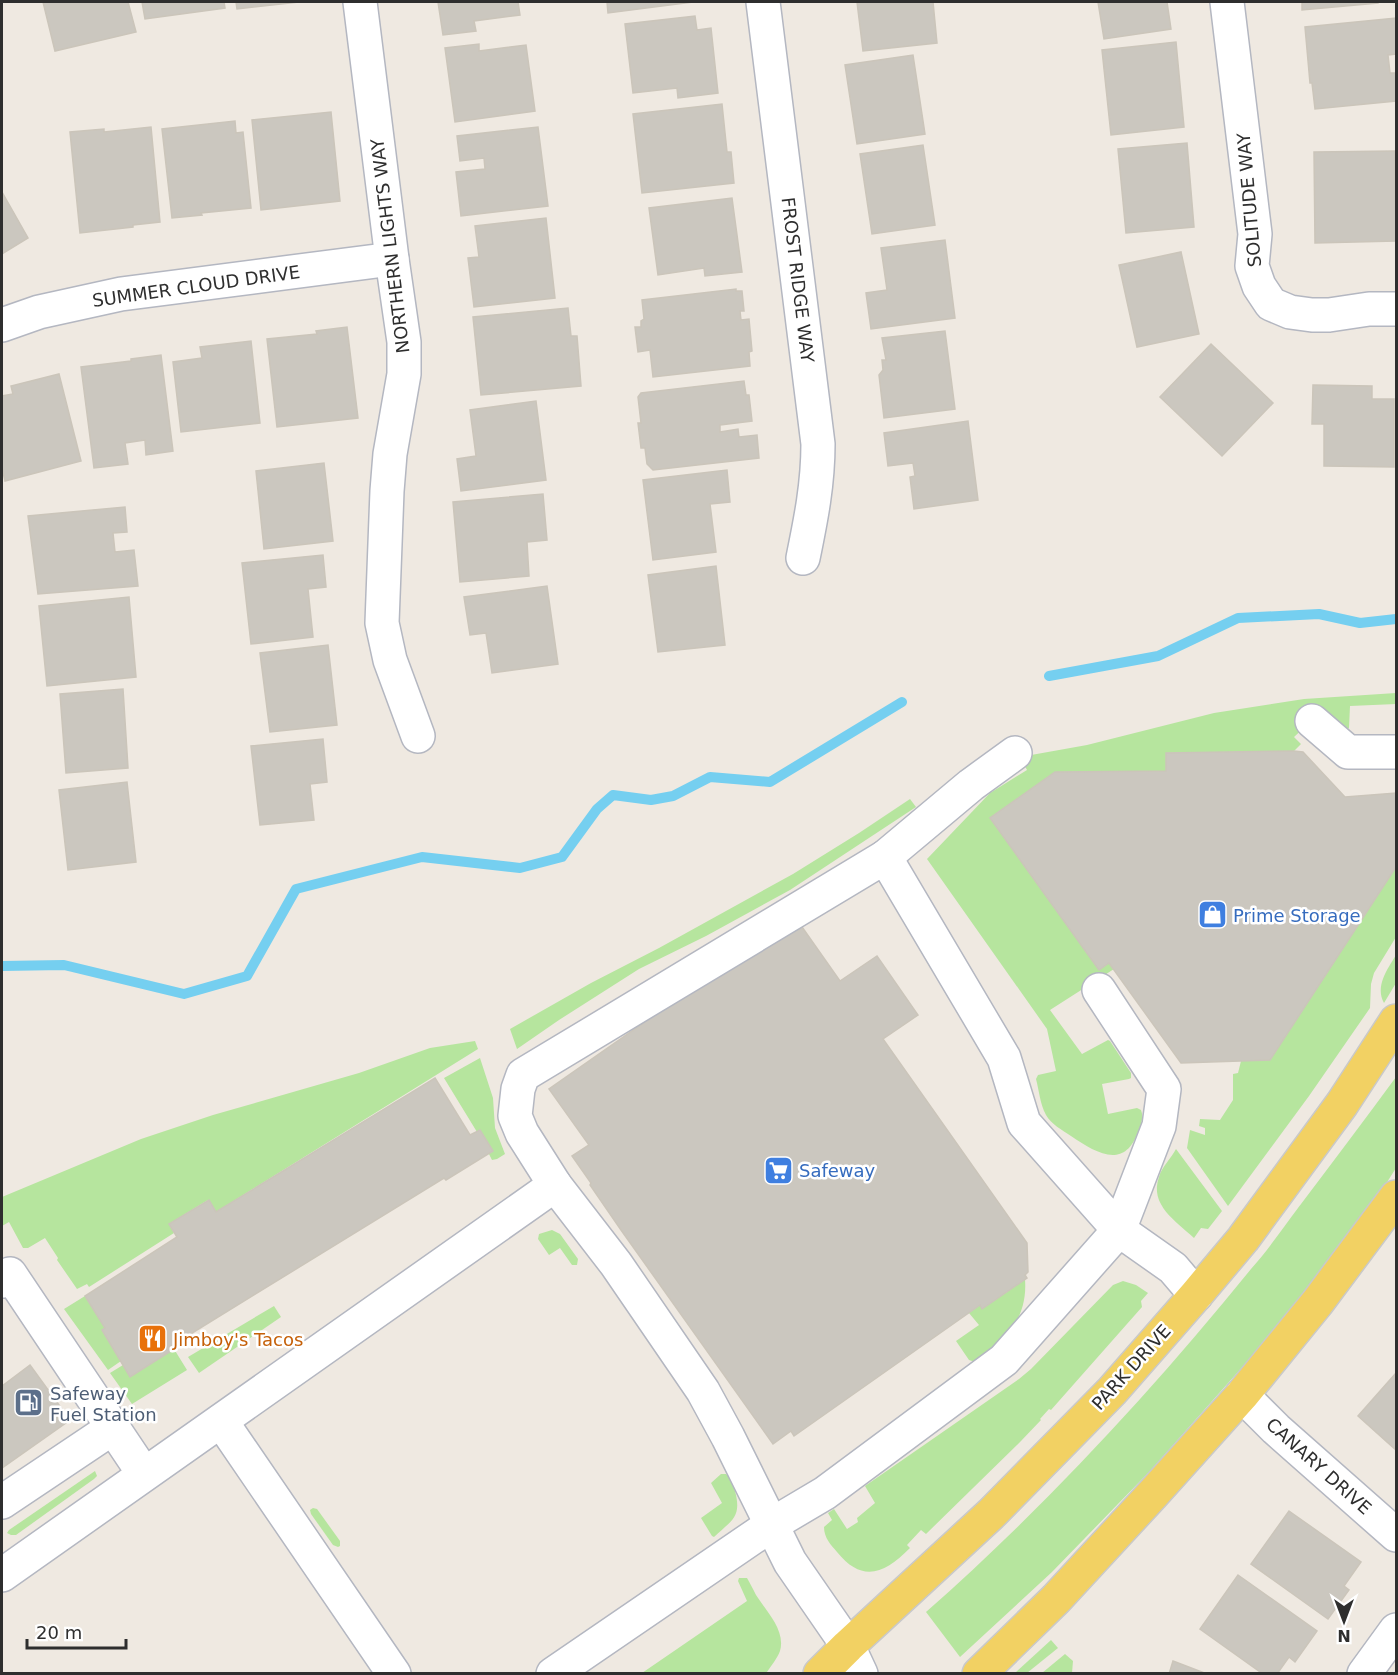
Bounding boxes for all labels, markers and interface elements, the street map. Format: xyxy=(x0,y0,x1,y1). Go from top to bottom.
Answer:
street label: SOLITUDE WAY xyxy=(1233,131,1265,268)
street label: NORTHERN LIGHTS WAY xyxy=(366,136,414,355)
street label: FROST RIDGE WAY xyxy=(777,196,819,365)
street label: SUMMER CLOUD DRIVE xyxy=(91,261,301,311)
shop icon: Prime Storage xyxy=(1196,899,1228,931)
place label: Prime Storage xyxy=(1233,905,1361,926)
supermarket icon: Safeway xyxy=(762,1154,794,1186)
place label: Safeway xyxy=(799,1160,876,1181)
street label: PARK DRIVE xyxy=(1087,1320,1175,1414)
restaurant icon: Jimboy's Tacos xyxy=(136,1323,168,1355)
place label: Jimboy's Tacos xyxy=(172,1329,303,1350)
place label: Safeway Fuel Station xyxy=(50,1383,157,1425)
fuel station icon: Safeway Fuel Station xyxy=(13,1387,45,1419)
street label: CANARY DRIVE xyxy=(1262,1413,1376,1519)
north arrow xyxy=(1314,1591,1374,1651)
scale bar xyxy=(27,1612,126,1650)
text: 20 m xyxy=(36,1622,82,1643)
text: N xyxy=(1337,1626,1351,1645)

